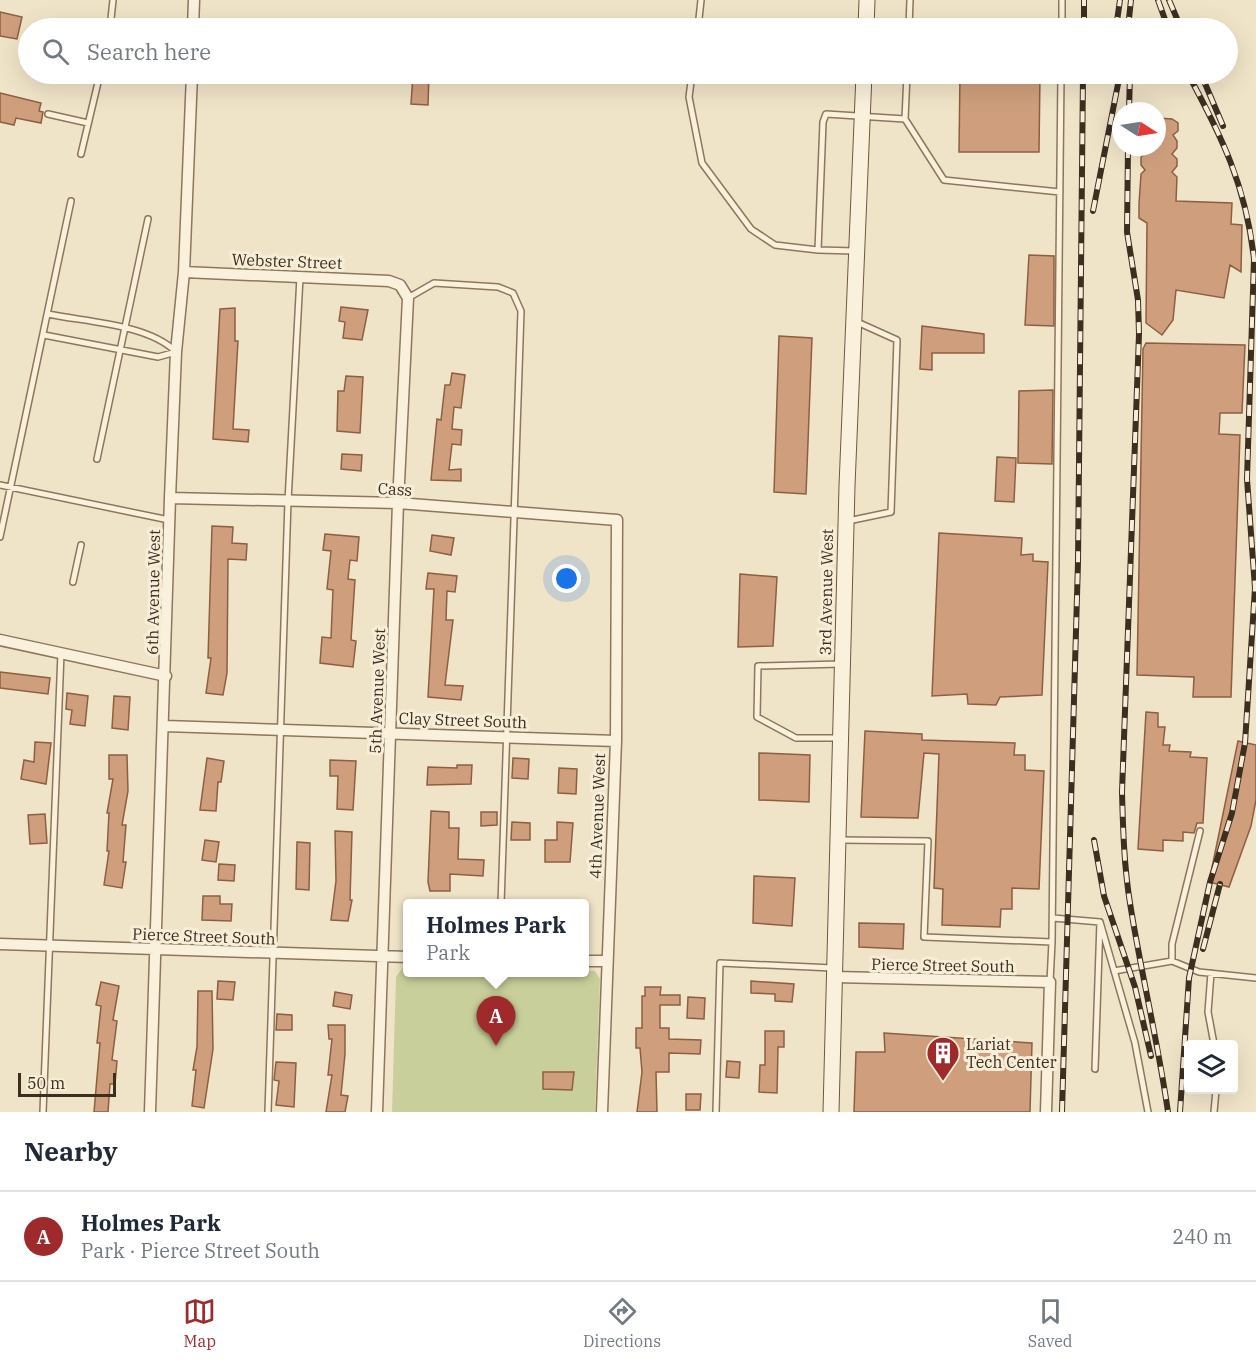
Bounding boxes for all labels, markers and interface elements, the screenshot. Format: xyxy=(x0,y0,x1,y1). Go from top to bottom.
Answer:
search box xyxy=(18,18,1238,84)
icon: search xyxy=(39,35,72,68)
text: Search here xyxy=(87,37,211,66)
north arrow xyxy=(1112,102,1166,156)
street label: Webster Street xyxy=(231,249,343,273)
street label: Cass xyxy=(377,478,413,500)
street label: 3rd Avenue West xyxy=(815,528,837,656)
street label: 6th Avenue West xyxy=(142,529,164,655)
your location xyxy=(552,564,581,593)
street label: 5th Avenue West xyxy=(365,628,389,754)
street label: Clay Street South xyxy=(398,708,528,732)
street label: 4th Avenue West xyxy=(585,753,609,879)
popup xyxy=(403,899,589,977)
text: Holmes Park xyxy=(426,910,566,939)
street label: Pierce Street South xyxy=(132,923,276,949)
text: Park xyxy=(426,939,470,966)
street label: Pierce Street South xyxy=(871,954,1015,976)
pin: A xyxy=(476,996,516,1046)
place label: Lariat Tech Center xyxy=(966,1034,1057,1072)
building icon: Lariat Tech Center xyxy=(925,1035,961,1082)
map controls xyxy=(1184,1040,1238,1094)
button: layers xyxy=(1184,1040,1238,1094)
scale bar xyxy=(18,1070,116,1098)
text: 50 m xyxy=(27,1073,65,1093)
text: Nearby xyxy=(24,1134,118,1168)
text: Holmes Park xyxy=(81,1208,221,1237)
text: A xyxy=(37,1223,50,1250)
text: 240 m xyxy=(1172,1223,1232,1250)
text: Park · Pierce Street South xyxy=(81,1237,320,1264)
tab: Map xyxy=(183,1295,216,1351)
tab: Directions xyxy=(583,1295,661,1351)
tab: Saved xyxy=(1028,1295,1073,1351)

